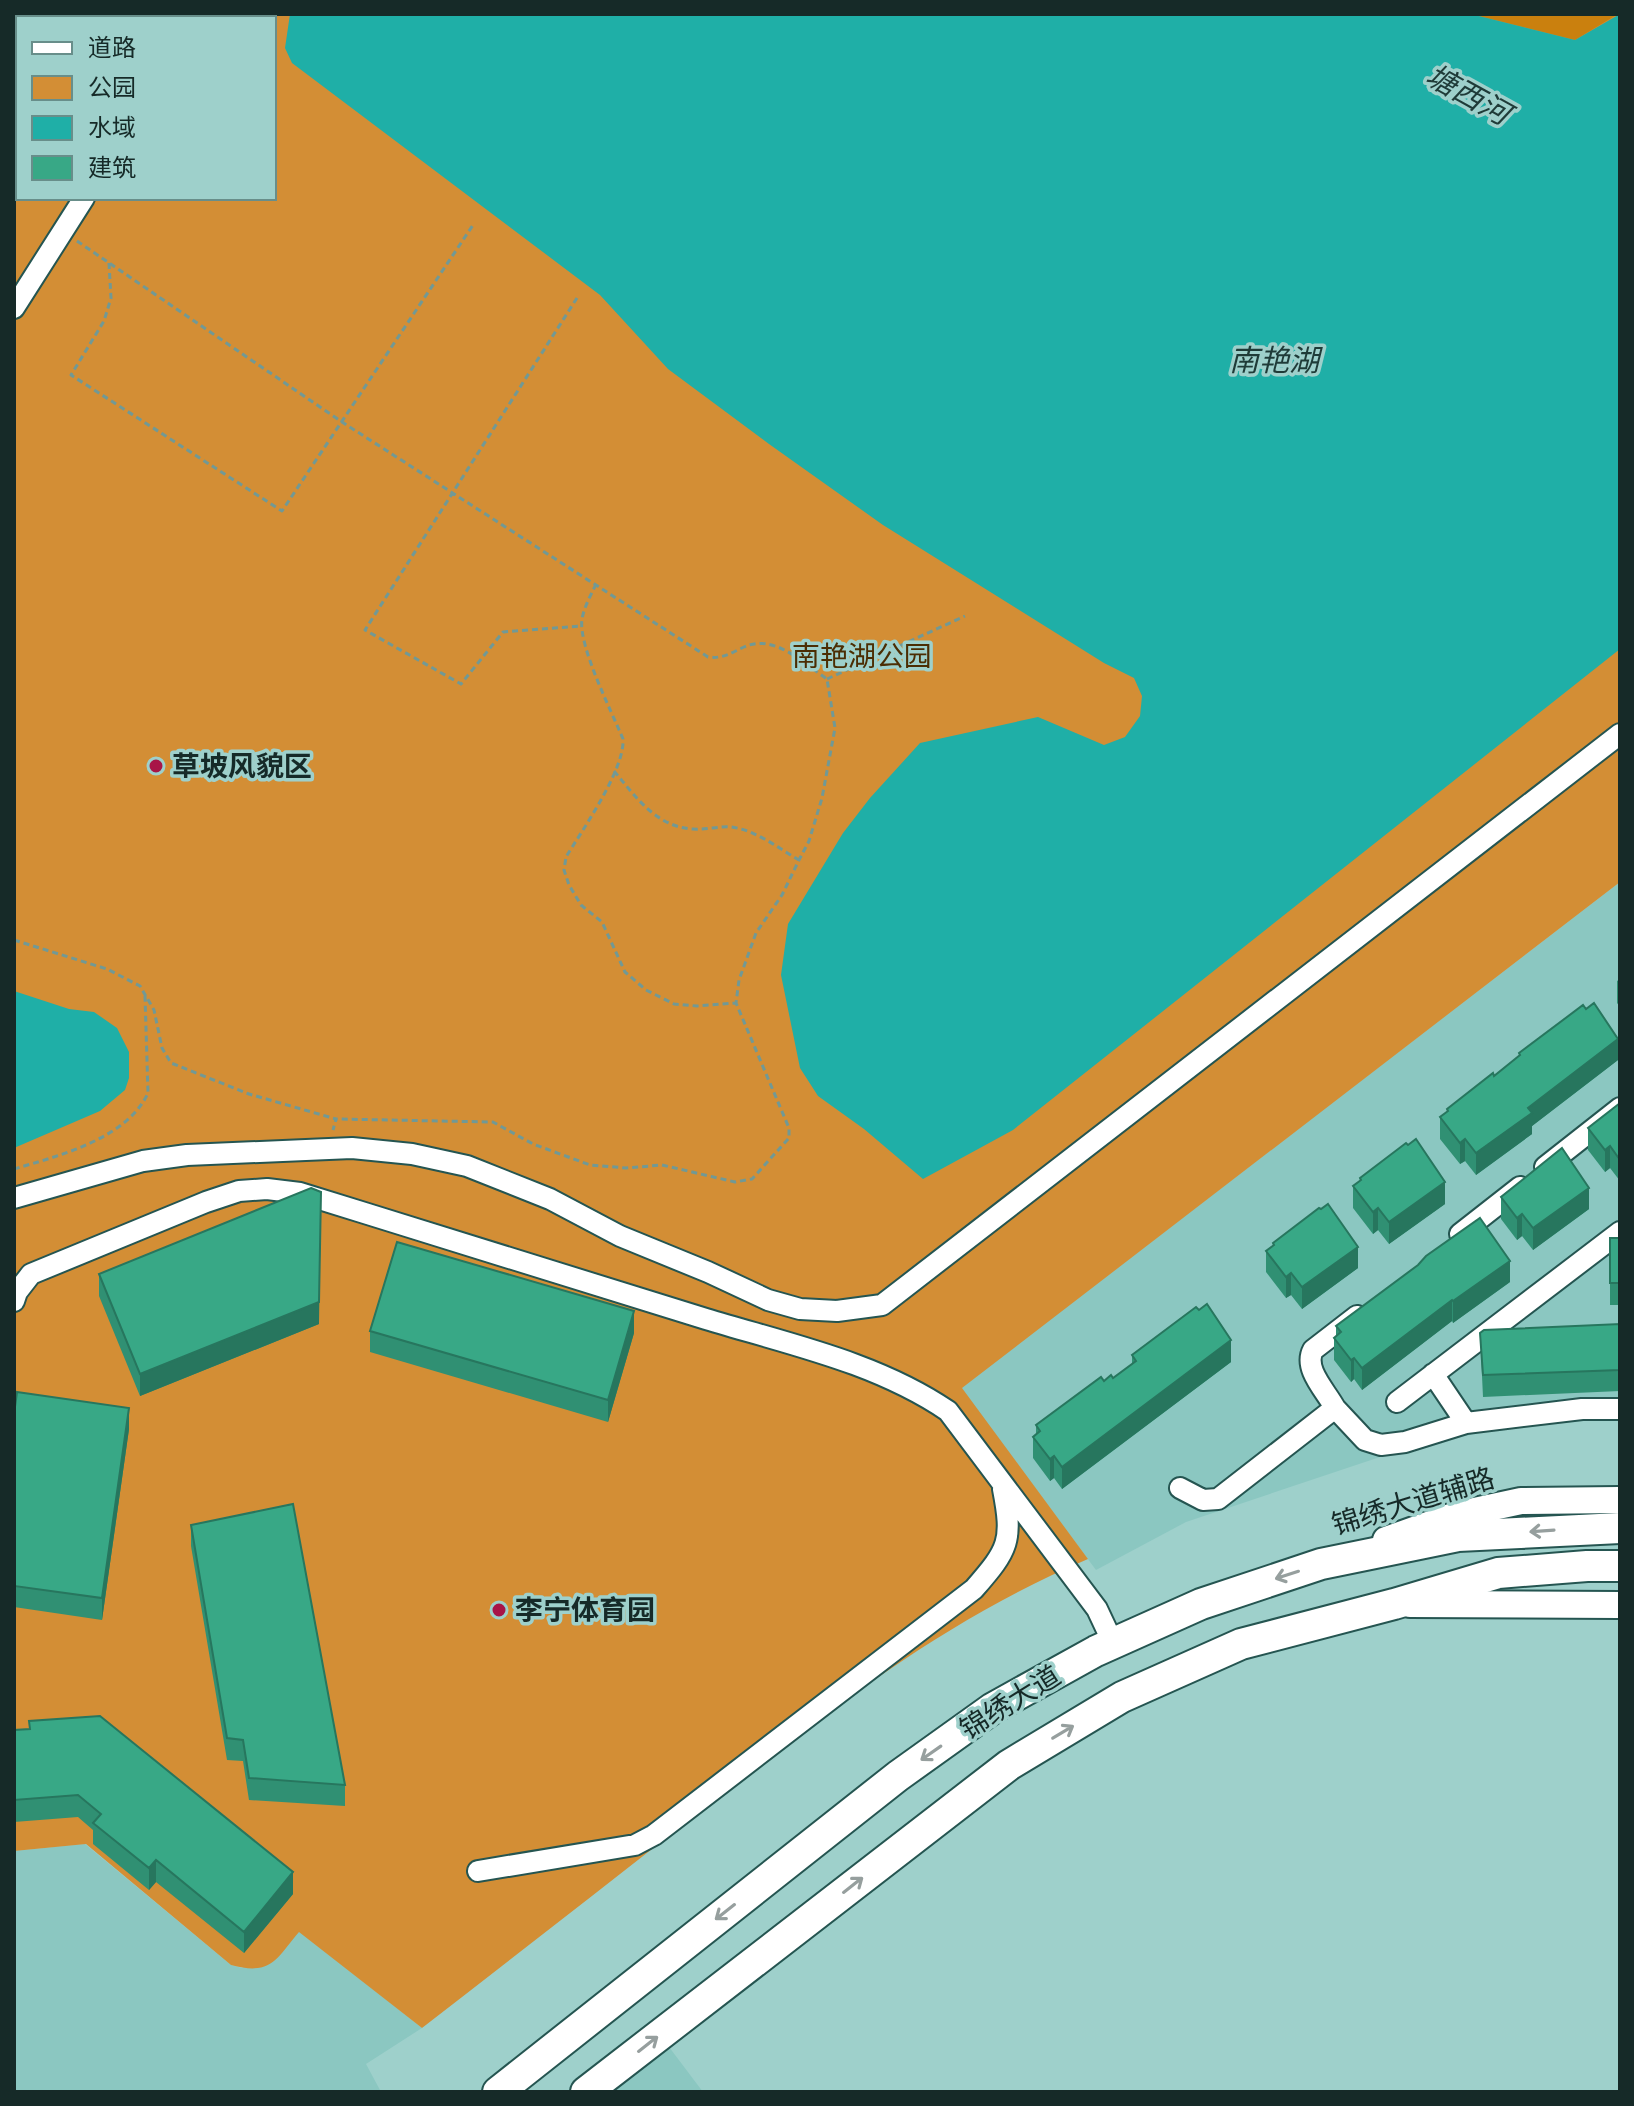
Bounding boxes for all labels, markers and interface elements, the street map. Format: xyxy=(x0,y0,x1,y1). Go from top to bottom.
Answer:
legend xyxy=(16,16,276,200)
text: 道路 xyxy=(88,34,136,63)
water label: 塘西河 xyxy=(1419,57,1520,136)
text: 公园 xyxy=(88,74,136,103)
text: 水域 xyxy=(88,114,136,143)
text: 建筑 xyxy=(88,154,136,183)
water label: 南艳湖 xyxy=(1229,343,1323,380)
park label: 南艳湖公园 xyxy=(792,640,932,674)
place label: 草坡风貌区 xyxy=(172,750,312,784)
marker: 草坡风貌区 xyxy=(147,757,165,775)
street label: 锦绣大道辅路 xyxy=(1328,1461,1499,1543)
one-way arrow xyxy=(1529,1524,1556,1539)
one-way arrow xyxy=(1275,1569,1300,1584)
place label: 李宁体育园 xyxy=(515,1594,655,1628)
marker: 李宁体育园 xyxy=(490,1601,508,1619)
street label: 锦绣大道 xyxy=(954,1659,1067,1747)
one-way arrow xyxy=(1051,1724,1074,1740)
one-way arrow xyxy=(920,1745,942,1761)
one-way arrow xyxy=(842,1876,863,1894)
one-way arrow xyxy=(715,1904,736,1921)
one-way arrow xyxy=(637,2036,658,2053)

